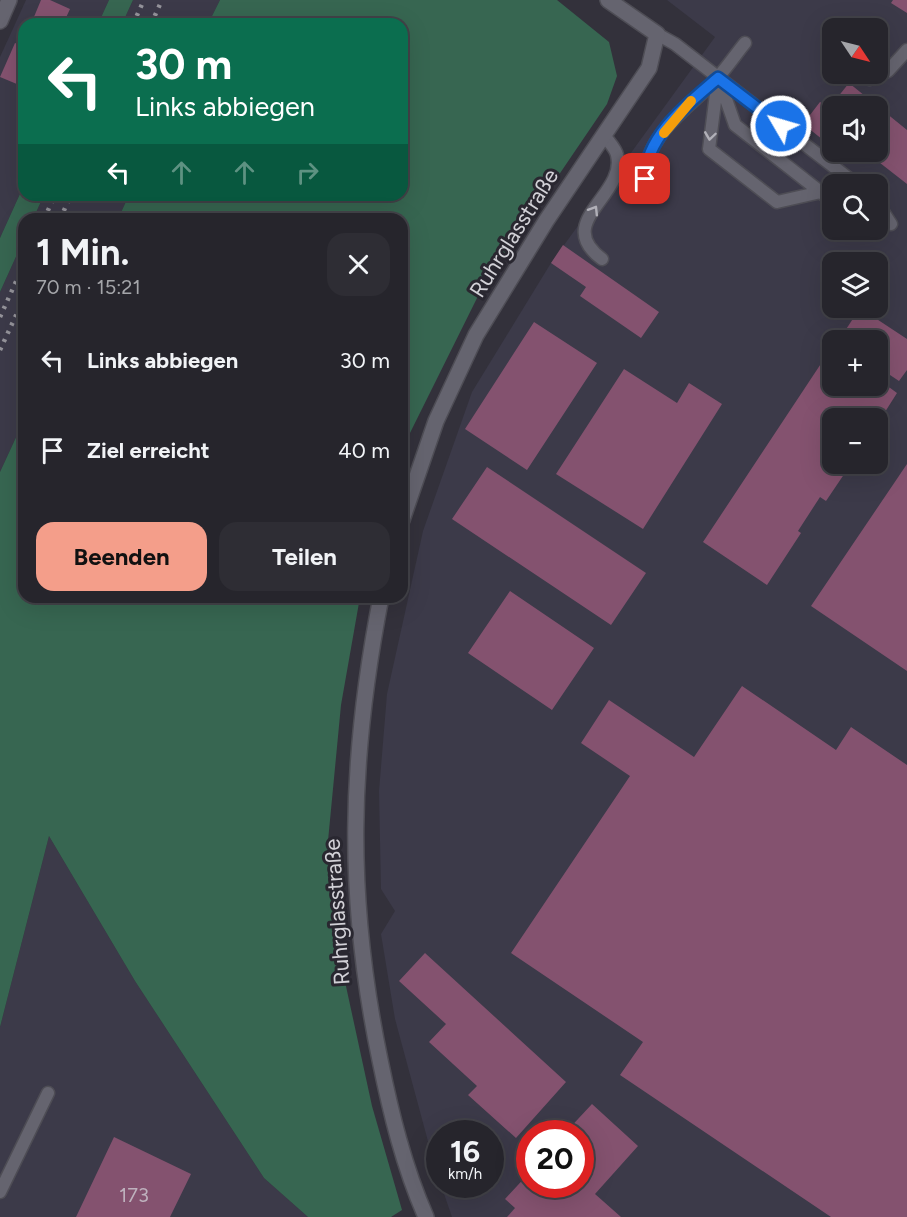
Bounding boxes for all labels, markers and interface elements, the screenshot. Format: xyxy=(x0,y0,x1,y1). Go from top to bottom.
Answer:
north arrow xyxy=(822,18,888,84)
map controls xyxy=(822,18,888,474)
text: 30 m xyxy=(135,39,232,90)
icon: left xyxy=(36,42,114,120)
text: Links abbiegen xyxy=(135,90,315,123)
position arrow xyxy=(749,94,813,158)
button: sound xyxy=(822,96,888,162)
one-way arrow xyxy=(705,131,717,140)
pin xyxy=(619,153,670,204)
icon: left xyxy=(102,156,135,189)
icon: ahead xyxy=(165,156,198,189)
icon: ahead xyxy=(228,156,261,189)
icon: right xyxy=(291,156,324,189)
icon: arrive xyxy=(628,162,661,195)
street label: Ruhrglasstraße xyxy=(464,164,564,302)
button: search xyxy=(822,174,888,240)
one-way arrow xyxy=(587,206,598,217)
text: 1 Min. xyxy=(36,231,129,274)
button: close xyxy=(327,233,390,296)
button: layers xyxy=(822,252,888,318)
text: 70 m · 15:21 xyxy=(36,275,141,299)
button: + xyxy=(822,330,888,396)
icon: left xyxy=(36,344,69,377)
text: Links abbiegen xyxy=(87,347,238,374)
text: 30 m xyxy=(340,347,390,374)
button: − xyxy=(822,408,888,474)
icon: arrive xyxy=(36,434,69,467)
text: Ziel erreicht xyxy=(87,437,210,464)
text: 40 m xyxy=(338,437,390,464)
button: Beenden xyxy=(36,522,207,591)
button: Teilen xyxy=(219,522,390,591)
street label: Ruhrglasstraße xyxy=(318,838,356,986)
speed limit sign: 20 xyxy=(516,1120,594,1198)
text: 16 xyxy=(450,1133,480,1170)
text: km/h xyxy=(448,1165,482,1183)
house number: 173 xyxy=(119,1183,149,1207)

